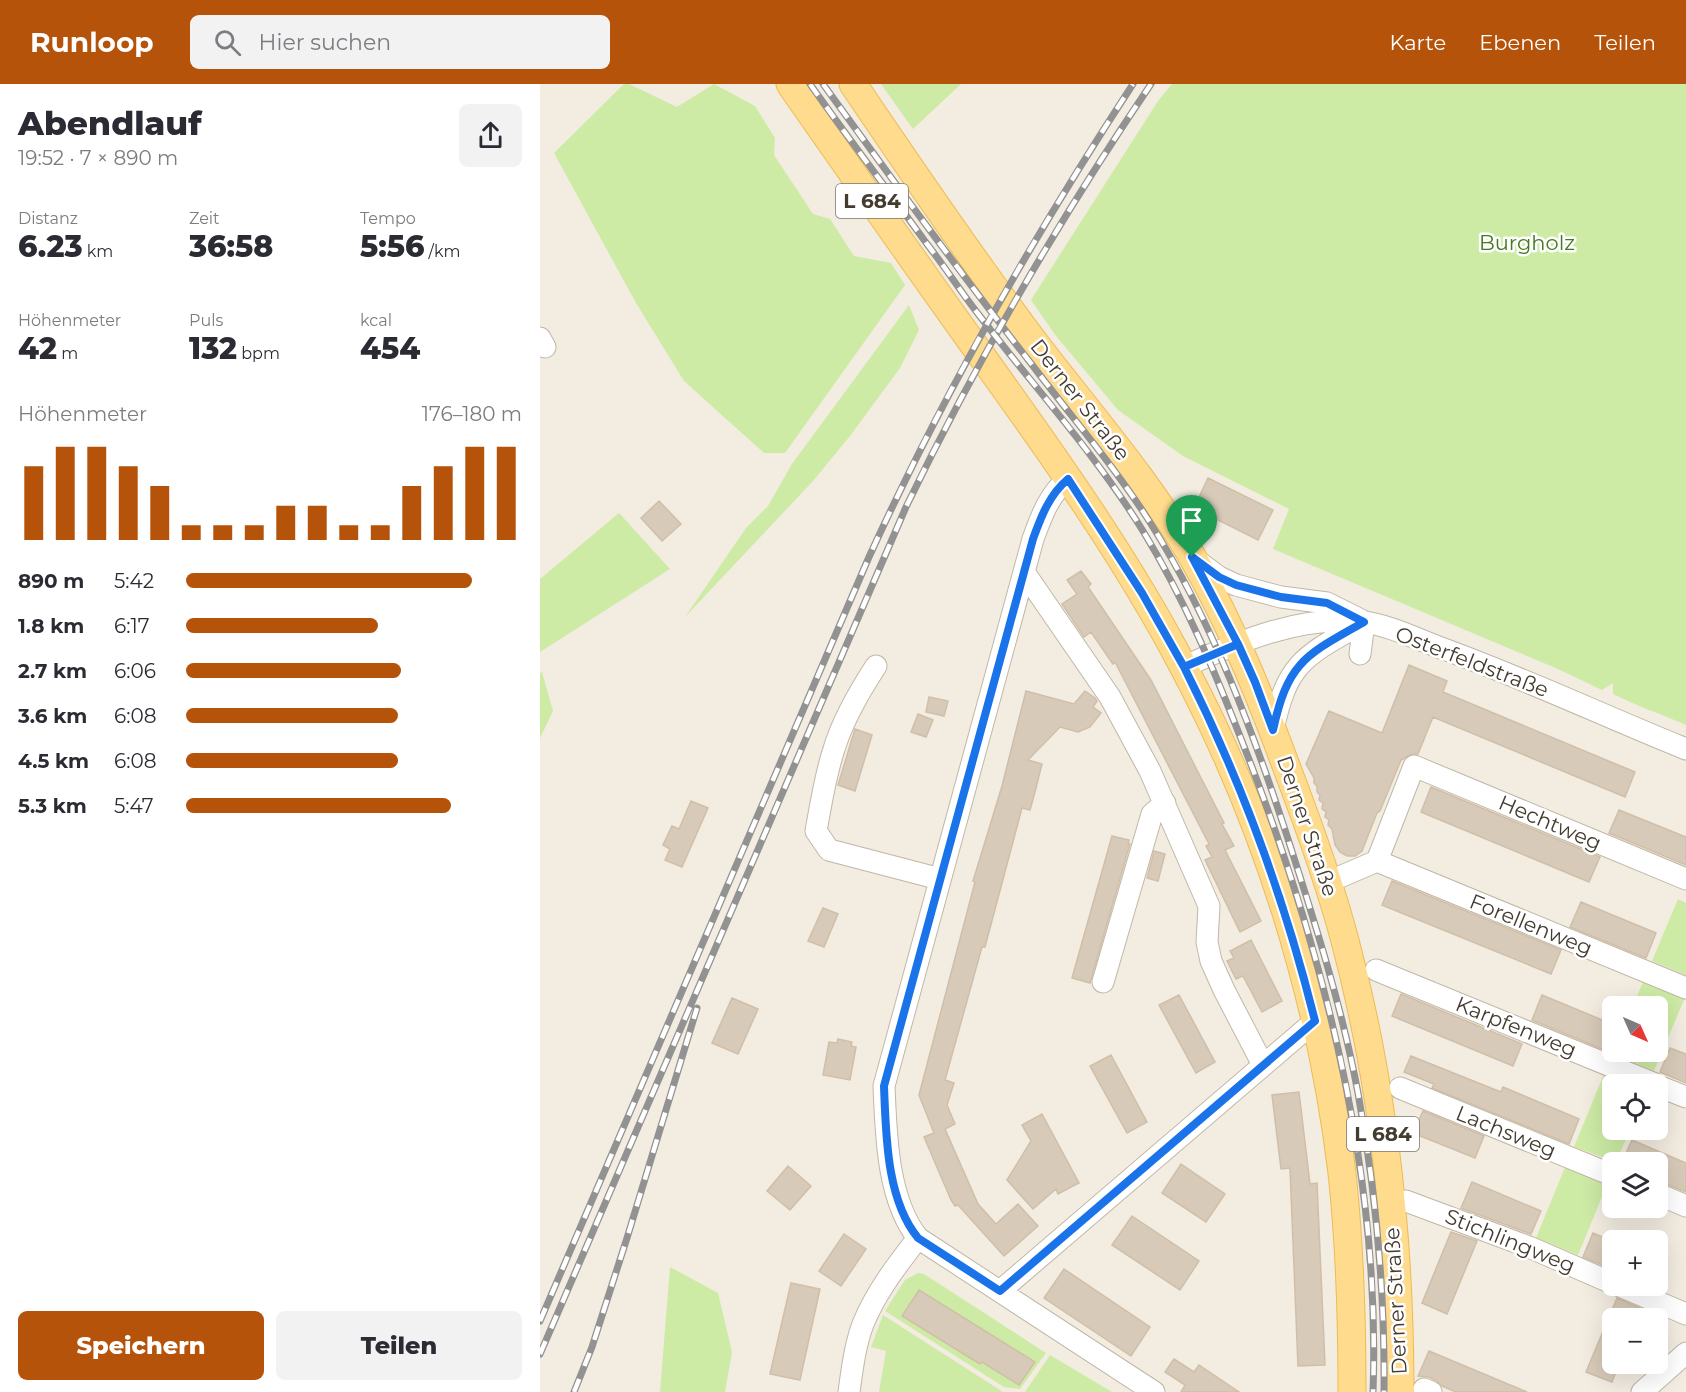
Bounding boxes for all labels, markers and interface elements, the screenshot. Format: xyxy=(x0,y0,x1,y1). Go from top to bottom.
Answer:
search box xyxy=(190,15,610,69)
text: Runloop xyxy=(30,25,154,59)
icon: search xyxy=(211,26,244,59)
text: Hier suchen xyxy=(259,29,391,56)
text: Karte xyxy=(1390,30,1446,55)
text: Ebenen xyxy=(1479,30,1561,55)
text: Teilen xyxy=(1594,30,1656,55)
text: Abendlauf xyxy=(18,103,202,143)
button: share xyxy=(459,104,522,167)
text: 19:52 · 7 × 890 m xyxy=(18,146,178,170)
road number: L 684 xyxy=(836,184,908,218)
text: Distanz xyxy=(18,209,78,228)
text: Zeit xyxy=(189,209,220,228)
text: Tempo xyxy=(360,209,416,228)
text: 6.23 xyxy=(18,228,83,265)
text: 36:58 xyxy=(189,228,273,265)
text: 5:56 xyxy=(360,228,424,265)
park label: Burgholz xyxy=(1479,230,1575,255)
text: km xyxy=(83,242,113,261)
text: /km xyxy=(424,242,460,261)
text: Höhenmeter xyxy=(18,311,121,330)
text: Puls xyxy=(189,311,223,330)
text: kcal xyxy=(360,311,392,330)
text: 42 xyxy=(18,330,57,367)
text: 132 xyxy=(189,330,237,367)
text: 454 xyxy=(360,330,420,367)
street label: Derner Straße xyxy=(1025,334,1136,465)
text: m xyxy=(57,344,78,363)
text: bpm xyxy=(237,344,280,363)
text: Höhenmeter xyxy=(18,402,147,426)
text: 176–180 m xyxy=(422,402,522,426)
pin xyxy=(1166,495,1217,557)
icon: arrive xyxy=(1175,504,1208,537)
text: 890 m xyxy=(18,569,84,593)
text: 5:42 xyxy=(114,569,154,593)
text: 1.8 km xyxy=(18,614,84,638)
text: 6:17 xyxy=(114,614,149,638)
street label: Osterfeldstraße xyxy=(1392,621,1552,702)
text: 2.7 km xyxy=(18,659,87,683)
text: 6:06 xyxy=(114,659,156,683)
text: 3.6 km xyxy=(18,704,87,728)
text: 6:08 xyxy=(114,704,156,728)
text: 4.5 km xyxy=(18,749,89,773)
text: 6:08 xyxy=(114,749,156,773)
street label: Derner Straße xyxy=(1272,752,1343,899)
street label: Hechtweg xyxy=(1495,790,1605,855)
text: 5.3 km xyxy=(18,794,87,818)
text: 5:47 xyxy=(114,794,154,818)
street label: Forellenweg xyxy=(1466,889,1596,960)
street label: Karpfenweg xyxy=(1452,991,1580,1062)
north arrow xyxy=(1602,996,1668,1062)
map controls xyxy=(1602,996,1668,1374)
button: locate xyxy=(1602,1074,1668,1140)
street label: Lachsweg xyxy=(1452,1100,1560,1163)
road number: L 684 xyxy=(1347,1117,1419,1151)
button: layers xyxy=(1602,1152,1668,1218)
street label: Stichlingweg xyxy=(1442,1203,1579,1278)
street label: Derner Straße xyxy=(1379,1227,1412,1375)
button: + xyxy=(1602,1230,1668,1296)
button: − xyxy=(1602,1308,1668,1374)
button: Speichern xyxy=(18,1311,264,1380)
button: Teilen xyxy=(276,1311,522,1380)

